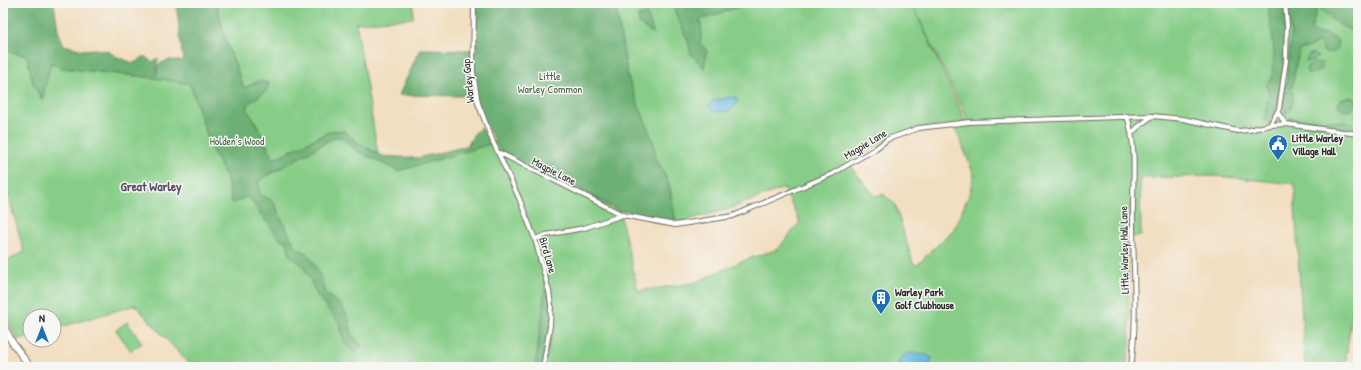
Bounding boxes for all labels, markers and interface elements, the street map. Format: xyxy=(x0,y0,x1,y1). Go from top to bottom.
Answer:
street label: Warley Gap xyxy=(459,58,477,104)
park label: Little Warley Common xyxy=(518,69,582,96)
street label: Magpie Lane xyxy=(841,125,890,162)
place label: Little Warley Village Hall xyxy=(1292,131,1344,159)
public building icon: Little Warley Village Hall xyxy=(1267,133,1289,161)
park label: Holden's Wood xyxy=(210,134,265,148)
street label: Magpie Lane xyxy=(530,154,579,188)
district label: Great Warley xyxy=(120,177,182,196)
street label: Little Warley Hall Lane xyxy=(1116,205,1132,294)
street label: Bird Lane xyxy=(536,235,560,275)
place label: Warley Park Golf Clubhouse xyxy=(895,285,955,312)
building icon: Warley Park Golf Clubhouse xyxy=(870,287,892,315)
north arrow xyxy=(22,308,62,348)
text: N xyxy=(39,311,45,325)

